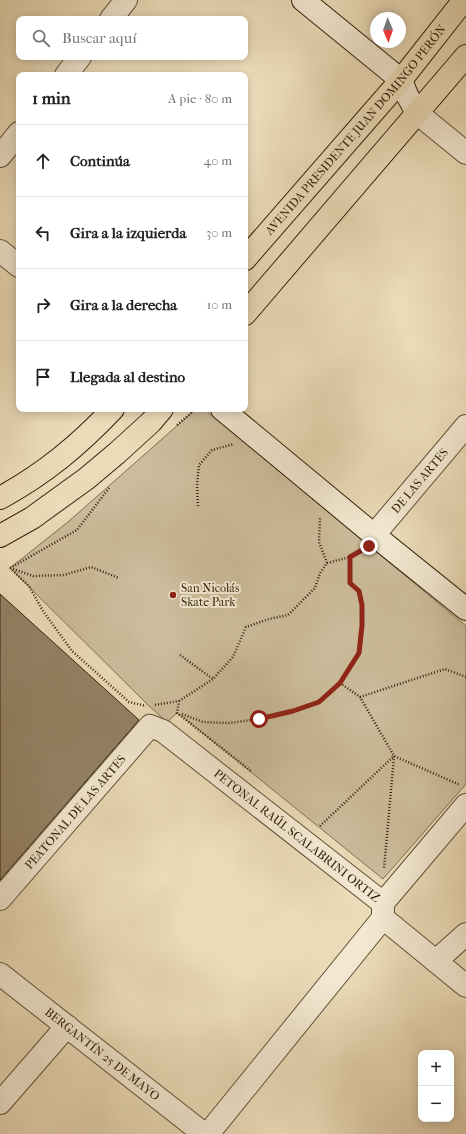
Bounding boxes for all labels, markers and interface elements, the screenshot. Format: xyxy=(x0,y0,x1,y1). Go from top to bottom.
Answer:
north arrow xyxy=(370,12,406,48)
search box xyxy=(16,16,248,60)
street label: AVENIDA PRESIDENTE JUAN DOMINGO PERÓN xyxy=(262,22,449,238)
icon: search xyxy=(30,27,52,49)
text: Buscar aquí xyxy=(62,29,137,47)
text: 1 min xyxy=(32,88,71,108)
text: A pie · 80 m xyxy=(168,91,232,106)
icon: ahead xyxy=(32,150,54,172)
text: Continúa xyxy=(70,152,130,170)
text: 40 m xyxy=(204,153,232,168)
icon: left xyxy=(32,222,54,244)
text: Gira a la izquierda xyxy=(70,224,186,242)
text: 30 m xyxy=(206,225,232,240)
icon: right xyxy=(32,294,54,316)
text: Gira a la derecha xyxy=(70,296,177,314)
text: 10 m xyxy=(207,297,232,312)
icon: arrive xyxy=(32,366,54,388)
text: Llegada al destino xyxy=(70,368,185,386)
street label: DE LAS ARTES xyxy=(388,445,451,516)
route end xyxy=(360,537,378,555)
place label: San Nicolás Skate Park xyxy=(181,581,240,609)
marker: San Nicolás Skate Park xyxy=(168,590,178,600)
route start xyxy=(250,710,268,728)
street label: PEATONAL DE LAS ARTES xyxy=(22,752,129,872)
street label: PETONAL RAÚL SCALABRINI ORTIZ xyxy=(211,766,383,905)
street label: BERGANTÍN 25 DE MAYO xyxy=(42,1005,162,1104)
map controls xyxy=(418,1050,454,1122)
button: + xyxy=(418,1050,454,1086)
button: − xyxy=(418,1086,454,1122)

